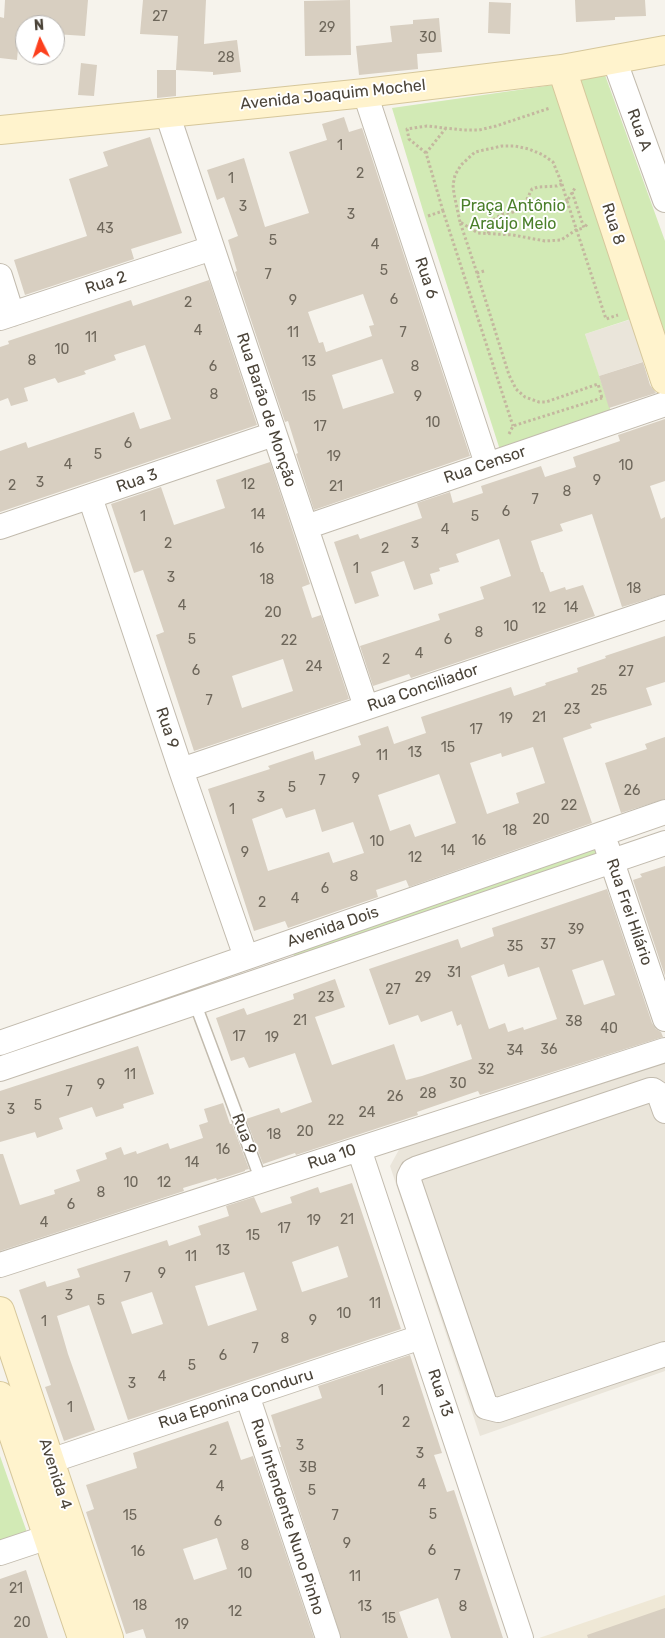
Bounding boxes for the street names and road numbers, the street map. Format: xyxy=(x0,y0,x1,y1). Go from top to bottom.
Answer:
street label: Avenida Joaquim Mochel xyxy=(239,76,427,114)
street label: Rua A xyxy=(623,106,655,154)
street label: Rua 8 xyxy=(597,201,629,247)
street label: Rua 6 xyxy=(410,255,442,301)
street label: Rua 2 xyxy=(83,267,129,299)
street label: Rua Barão de Monção xyxy=(232,330,300,490)
street label: Rua Censor xyxy=(441,442,529,488)
street label: Rua 3 xyxy=(114,465,160,497)
street label: Rua Conciliador xyxy=(365,660,481,716)
street label: Rua 9 xyxy=(151,705,183,751)
street label: Rua Frei Hilário xyxy=(602,856,656,968)
street label: Avenida Dois xyxy=(285,902,381,952)
street label: Rua 9 xyxy=(227,1111,261,1157)
street label: Rua 10 xyxy=(305,1140,359,1174)
street label: Rua Eponina Conduru xyxy=(156,1365,316,1433)
street label: Rua 13 xyxy=(423,1367,457,1419)
street label: Rua Intendente Nuno Pinho xyxy=(246,1416,328,1618)
street label: Avenida 4 xyxy=(35,1436,75,1512)

